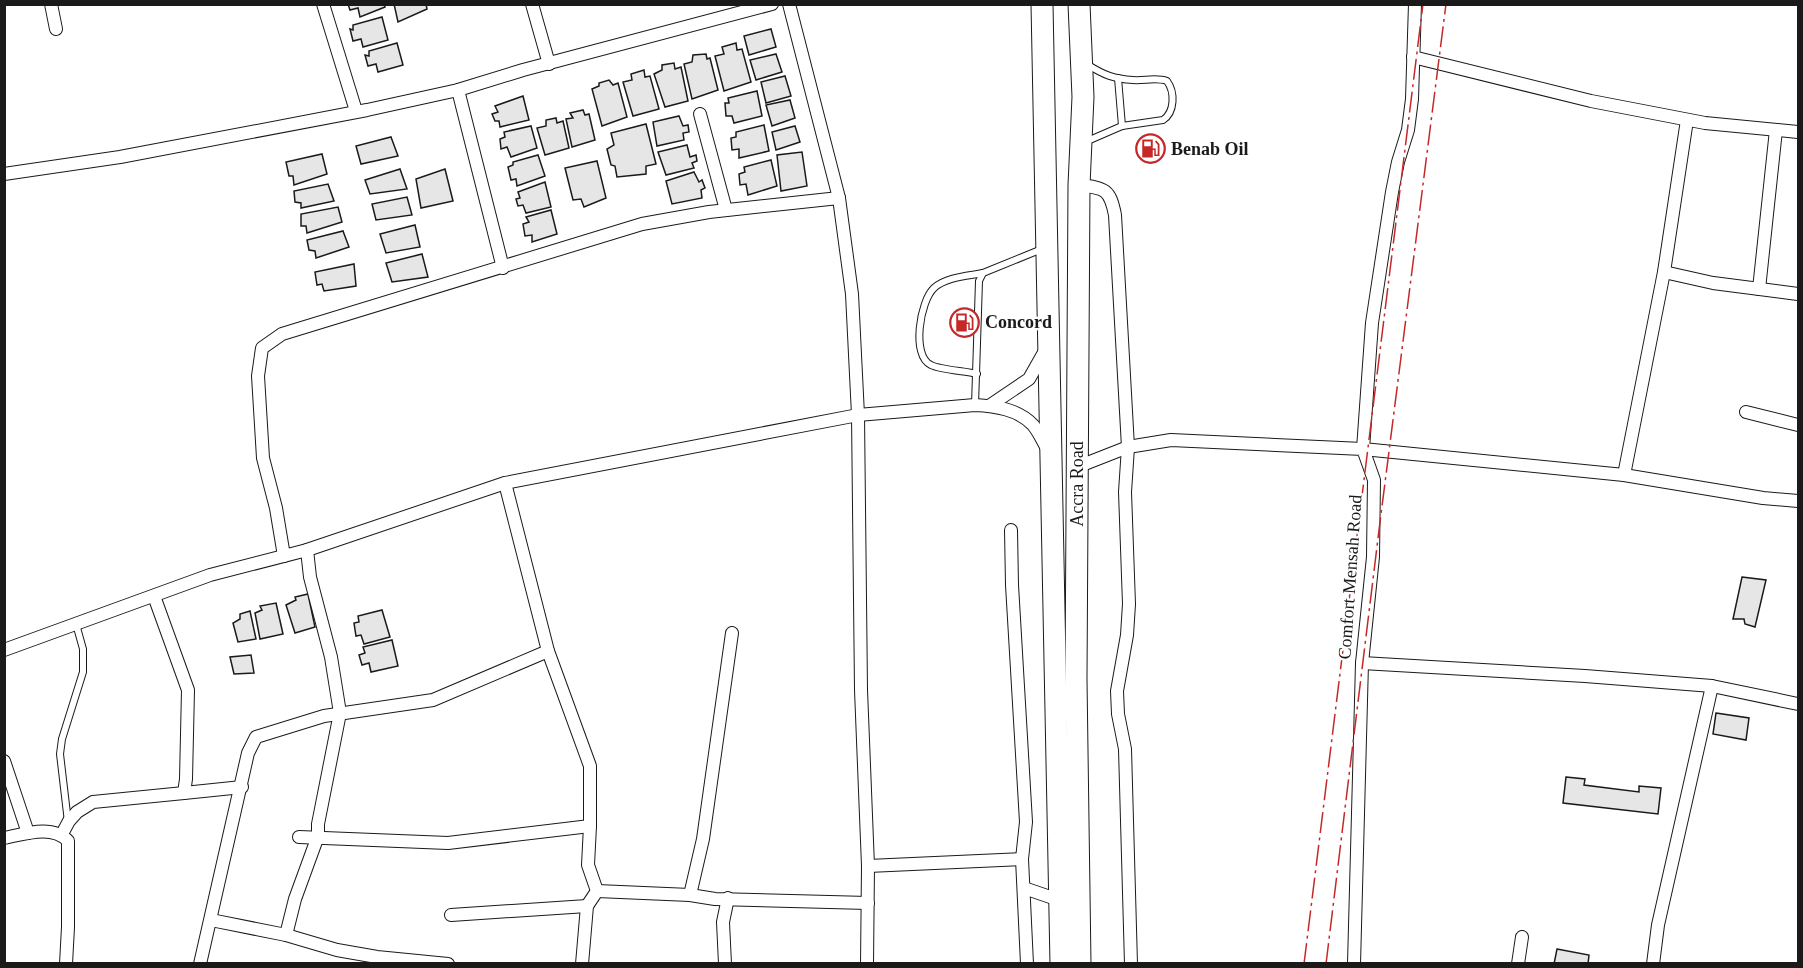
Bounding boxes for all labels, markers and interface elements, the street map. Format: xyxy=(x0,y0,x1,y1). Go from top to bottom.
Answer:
fuel station icon: Benab Oil xyxy=(1134,133,1166,165)
place label: Benab Oil xyxy=(1171,139,1249,159)
fuel station icon: Concord xyxy=(948,306,980,338)
place label: Concord xyxy=(985,312,1052,332)
street label: Accra Road xyxy=(1067,441,1087,527)
street label: Comfort Mensah Road xyxy=(1334,494,1366,660)

